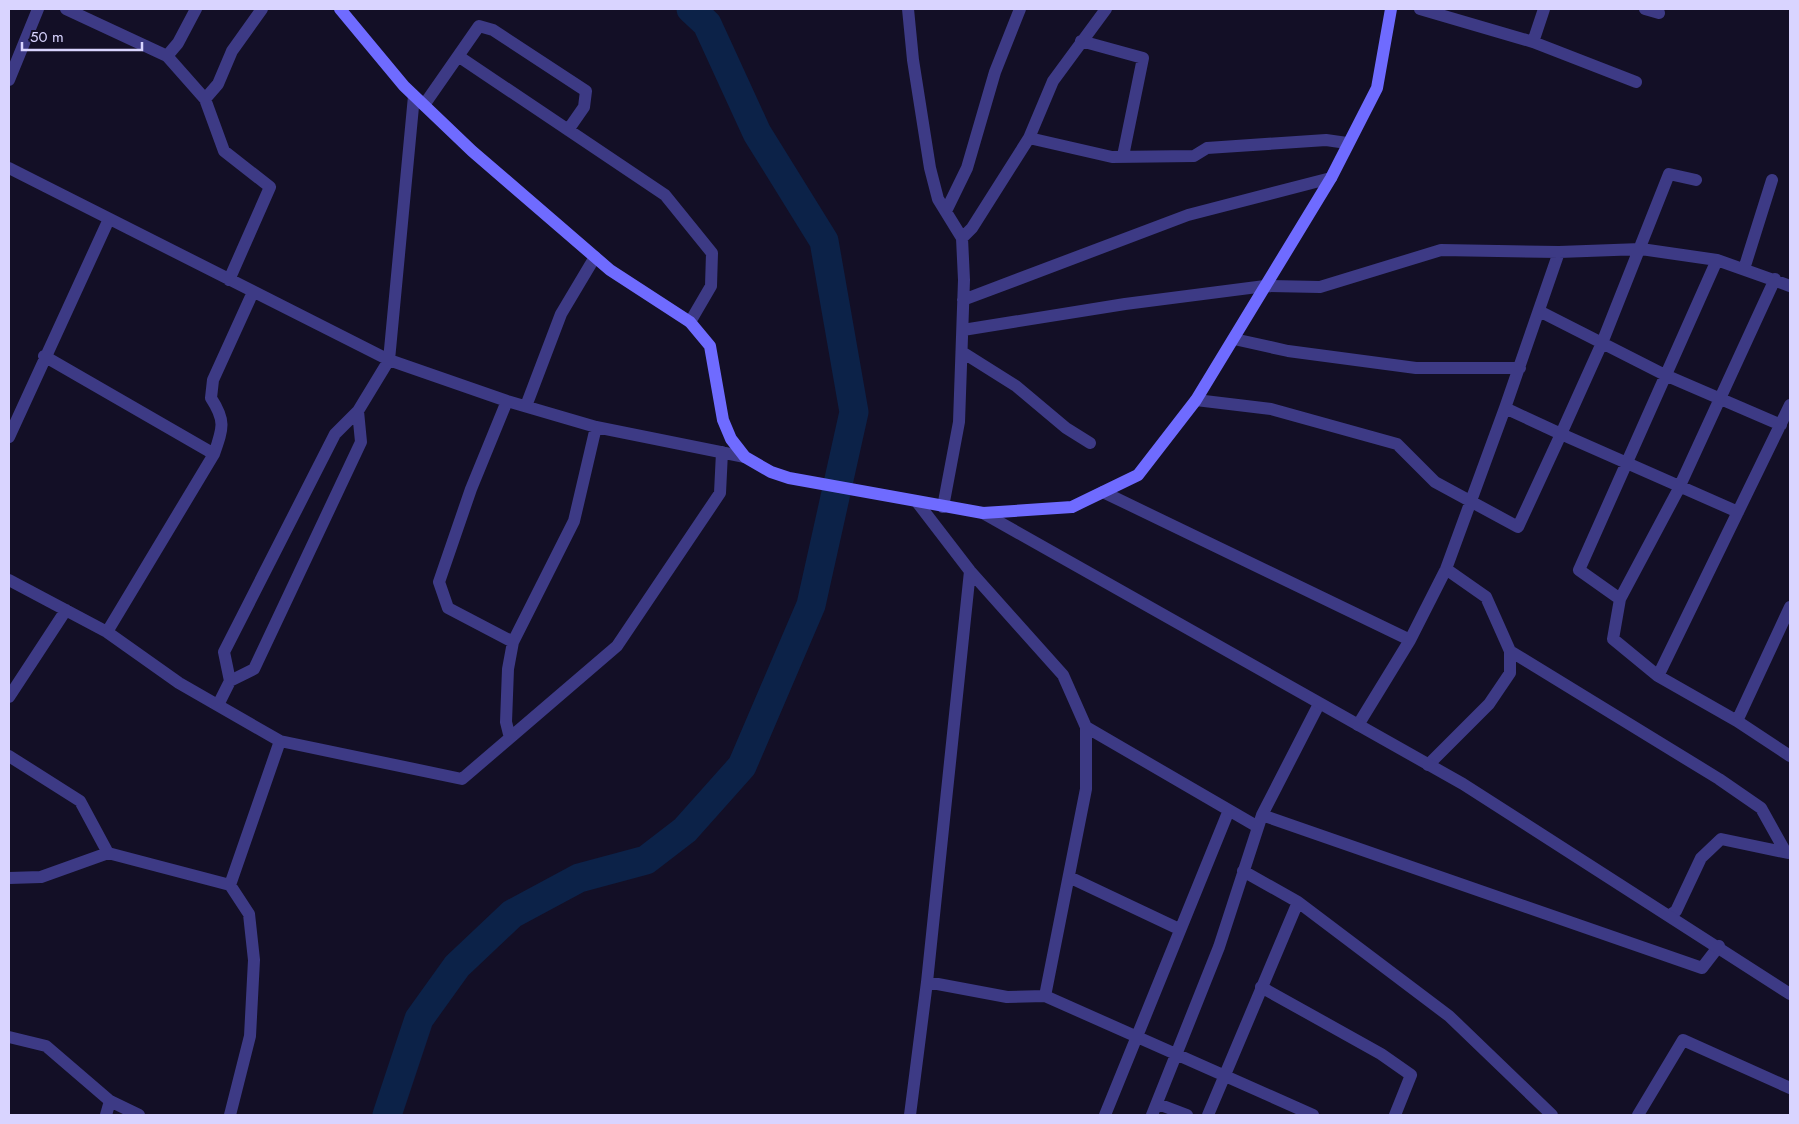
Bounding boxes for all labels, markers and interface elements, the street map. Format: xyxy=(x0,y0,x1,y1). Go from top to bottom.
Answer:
scale bar xyxy=(22,20,142,52)
text: 50 m xyxy=(30,26,64,48)

